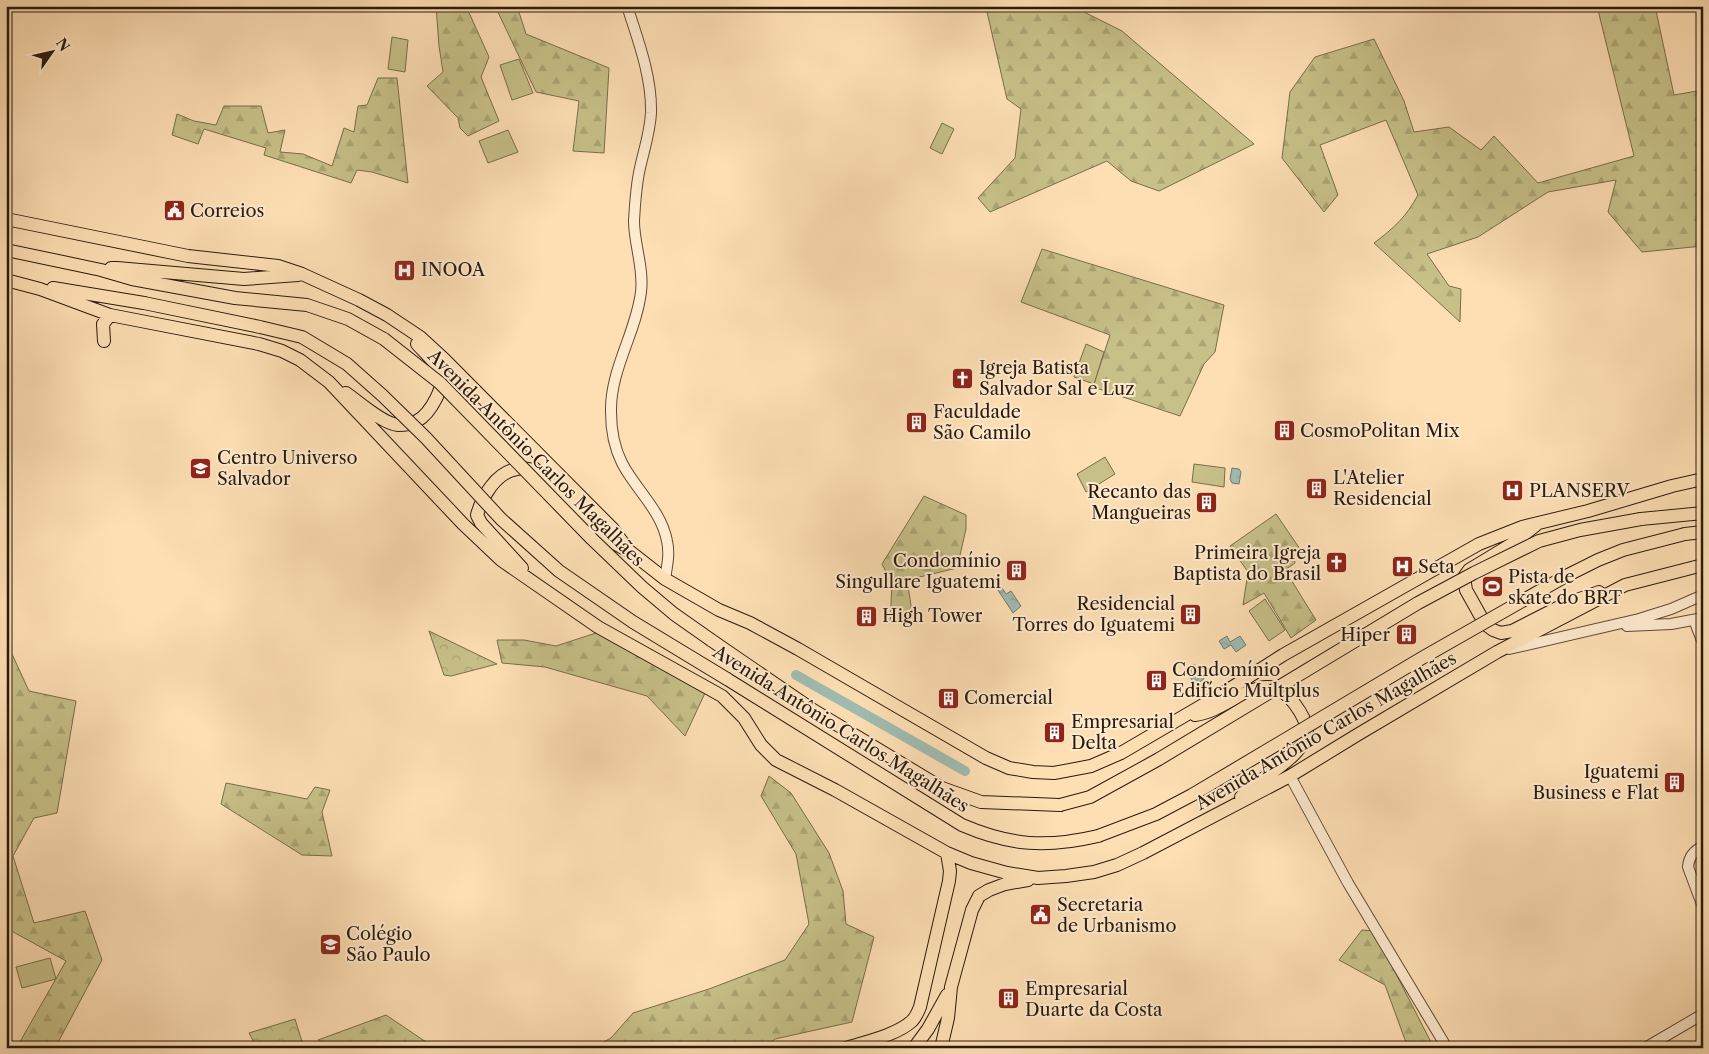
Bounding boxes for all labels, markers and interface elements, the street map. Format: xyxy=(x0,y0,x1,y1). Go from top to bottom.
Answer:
north arrow xyxy=(28,28,78,78)
text: N xyxy=(52,35,74,55)
public building icon: Correios xyxy=(162,199,186,223)
place label: Correios xyxy=(190,200,264,222)
hospital icon: INOOA xyxy=(393,258,417,282)
place label: INOOA xyxy=(421,259,486,281)
street label: Avenida Antônio Carlos Magalhães xyxy=(422,344,649,571)
place label: Igreja Batista Salvador Sal e Luz xyxy=(979,357,1134,400)
church icon: Igreja Batista Salvador Sal e Luz xyxy=(951,366,975,390)
place label: Faculdade São Camilo xyxy=(933,401,1031,444)
building icon: Faculdade São Camilo xyxy=(905,410,929,434)
building icon: CosmoPolitan Mix xyxy=(1272,419,1296,443)
place label: CosmoPolitan Mix xyxy=(1300,420,1460,442)
place label: Centro Universo Salvador xyxy=(217,447,358,490)
school or university icon: Centro Universo Salvador xyxy=(189,456,213,480)
place label: L'Atelier Residencial xyxy=(1333,467,1432,510)
building icon: L'Atelier Residencial xyxy=(1305,476,1329,500)
hospital icon: PLANSERV xyxy=(1501,479,1525,503)
place label: PLANSERV xyxy=(1529,480,1630,502)
place label: Recanto das Mangueiras xyxy=(1087,481,1191,524)
building icon: Recanto das Mangueiras xyxy=(1195,490,1219,514)
place label: Primeira Igreja Baptista do Brasil xyxy=(1173,542,1321,585)
place label: Condomínio Singullare Iguatemi xyxy=(835,550,1002,593)
church icon: Primeira Igreja Baptista do Brasil xyxy=(1325,551,1349,575)
hospital icon: Seta xyxy=(1390,555,1414,579)
place label: Seta xyxy=(1418,556,1455,578)
building icon: Condomínio Singullare Iguatemi xyxy=(1005,559,1029,583)
place label: Pista de skate do BRT xyxy=(1508,566,1623,609)
sports icon: Pista de skate do BRT xyxy=(1480,575,1504,599)
place label: Residencial Torres do Iguatemi xyxy=(1012,593,1176,636)
building icon: Residencial Torres do Iguatemi xyxy=(1179,602,1203,626)
building icon: High Tower xyxy=(854,604,878,628)
place label: High Tower xyxy=(882,605,983,627)
building icon: Hiper xyxy=(1394,623,1418,647)
place label: Hiper xyxy=(1340,624,1390,646)
street label: Avenida Antônio Carlos Magalhães xyxy=(708,640,973,817)
street label: Avenida Antônio Carlos Magalhães xyxy=(1191,647,1460,815)
place label: Condomínio Edifício Multplus xyxy=(1172,659,1320,702)
building icon: Condomínio Edifício Multplus xyxy=(1144,668,1168,692)
building icon: Comercial xyxy=(936,686,960,710)
place label: Comercial xyxy=(964,687,1053,709)
place label: Empresarial Delta xyxy=(1071,711,1174,754)
building icon: Empresarial Delta xyxy=(1043,720,1067,744)
place label: Iguatemi Business e Flat xyxy=(1532,761,1660,804)
building icon: Iguatemi Business e Flat xyxy=(1663,770,1687,794)
place label: Secretaria de Urbanismo xyxy=(1057,894,1177,937)
public building icon: Secretaria de Urbanismo xyxy=(1029,903,1053,927)
place label: Colégio São Paulo xyxy=(346,923,431,966)
school or university icon: Colégio São Paulo xyxy=(318,932,342,956)
place label: Empresarial Duarte da Costa xyxy=(1025,978,1163,1021)
building icon: Empresarial Duarte da Costa xyxy=(997,987,1021,1011)

